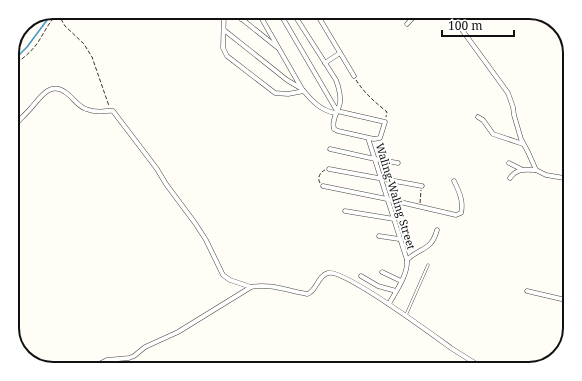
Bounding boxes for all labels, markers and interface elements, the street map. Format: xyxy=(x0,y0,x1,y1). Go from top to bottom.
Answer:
scale bar xyxy=(442,12,514,38)
text: 100 m xyxy=(448,17,483,34)
street label: Waling-Waling Street xyxy=(373,141,419,251)

